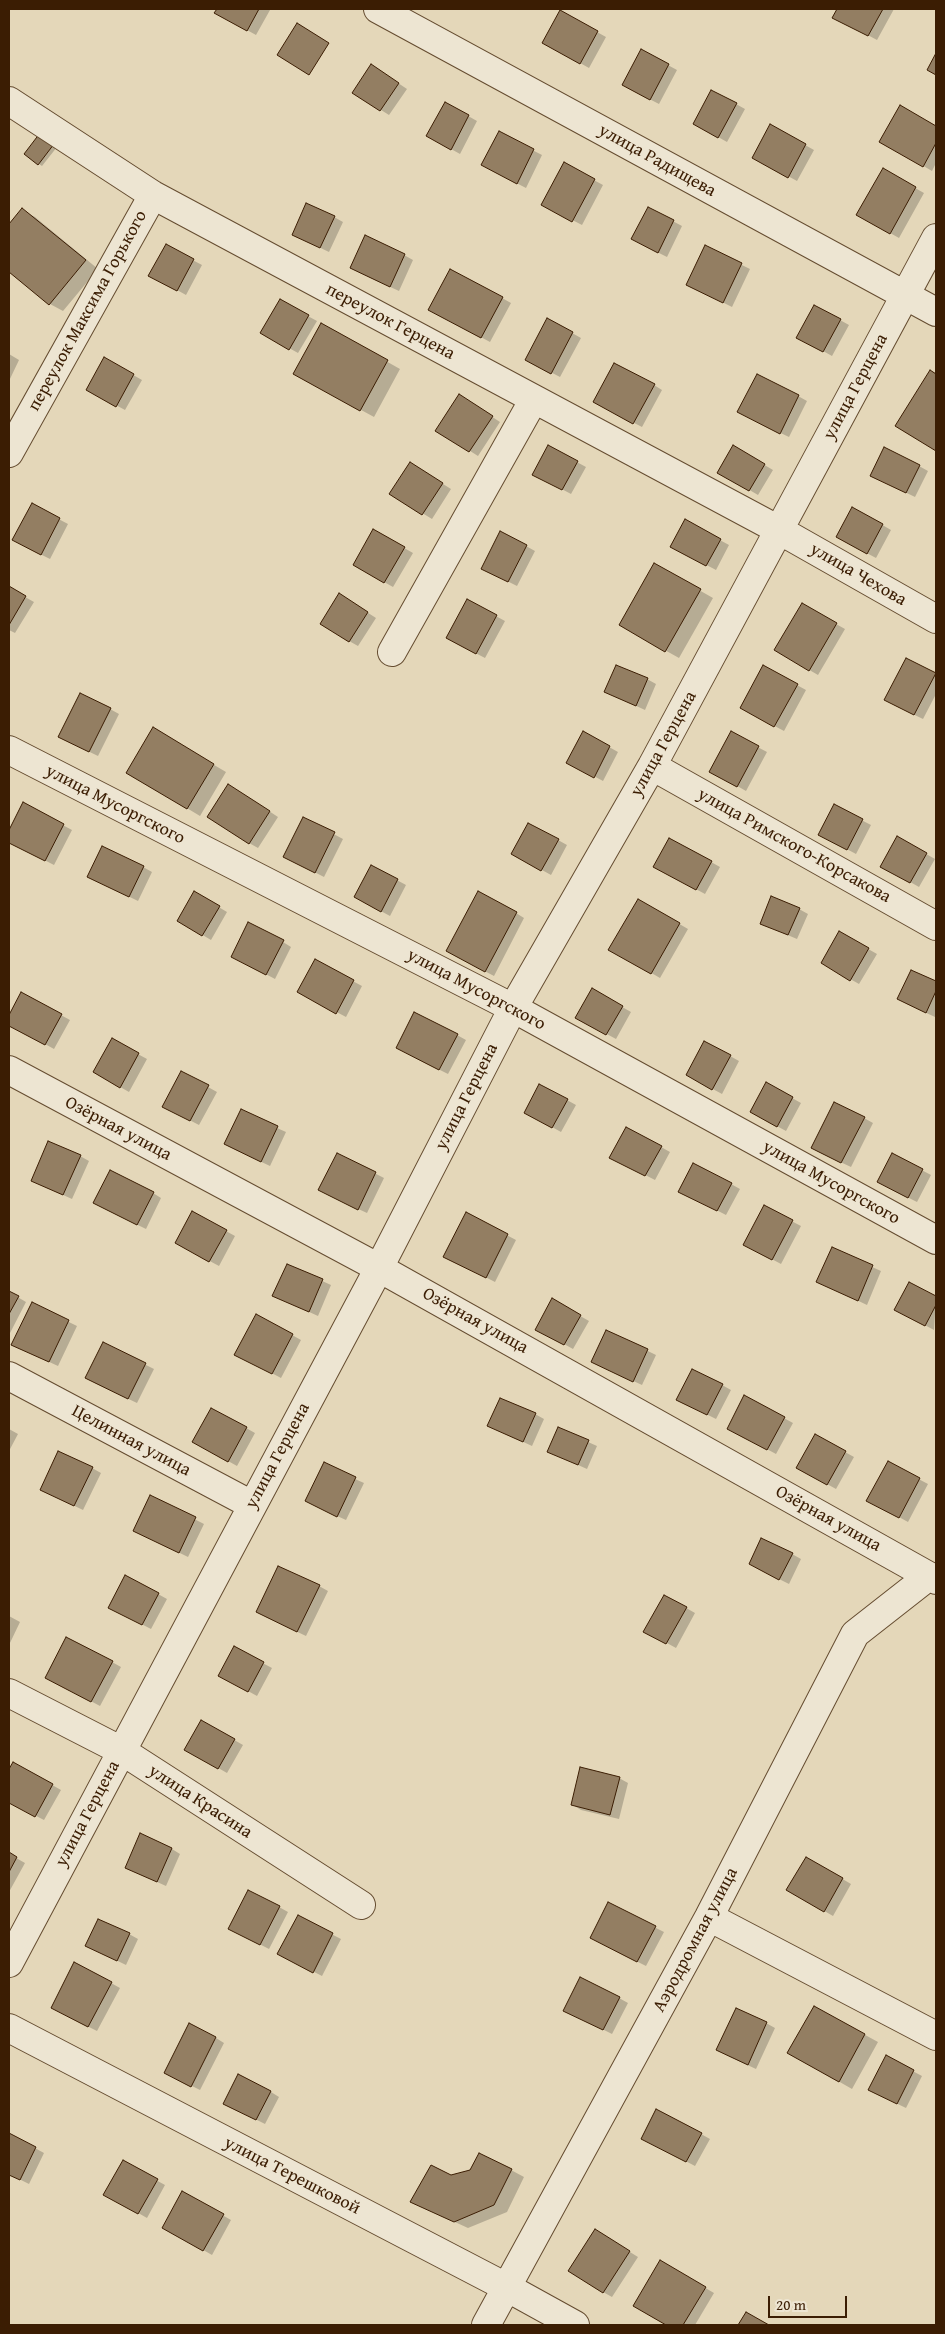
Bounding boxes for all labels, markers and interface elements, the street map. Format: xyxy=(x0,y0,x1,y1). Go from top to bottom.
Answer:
street label: улица Радищева xyxy=(594,120,720,202)
street label: переулок Максима Горького xyxy=(24,207,152,415)
street label: переулок Герцена xyxy=(322,279,458,365)
street label: улица Герцена xyxy=(819,330,893,444)
street label: улица Чехова xyxy=(806,539,910,611)
street label: улица Герцена xyxy=(626,688,702,800)
street label: улица Мусоргского xyxy=(42,760,188,850)
street label: улица Римского-Корсакова xyxy=(694,784,894,908)
street label: улица Мусоргского xyxy=(403,944,549,1036)
street label: улица Герцена xyxy=(431,1040,503,1154)
street label: Озёрная улица xyxy=(61,1092,175,1166)
street label: улица Мусоргского xyxy=(759,1136,903,1230)
street label: Озёрная улица xyxy=(418,1283,532,1359)
street label: улица Герцена xyxy=(241,1399,315,1513)
street label: Целинная улица xyxy=(68,1401,194,1481)
street label: Озёрная улица xyxy=(771,1481,885,1557)
street label: улица Герцена xyxy=(51,1757,125,1871)
street label: улица Красина xyxy=(144,1760,256,1844)
street label: Аэродромная улица xyxy=(649,1864,743,2016)
street label: улица Терешковой xyxy=(220,2132,364,2220)
scale bar xyxy=(770,2286,849,2318)
text: 20 m xyxy=(776,2294,806,2315)

